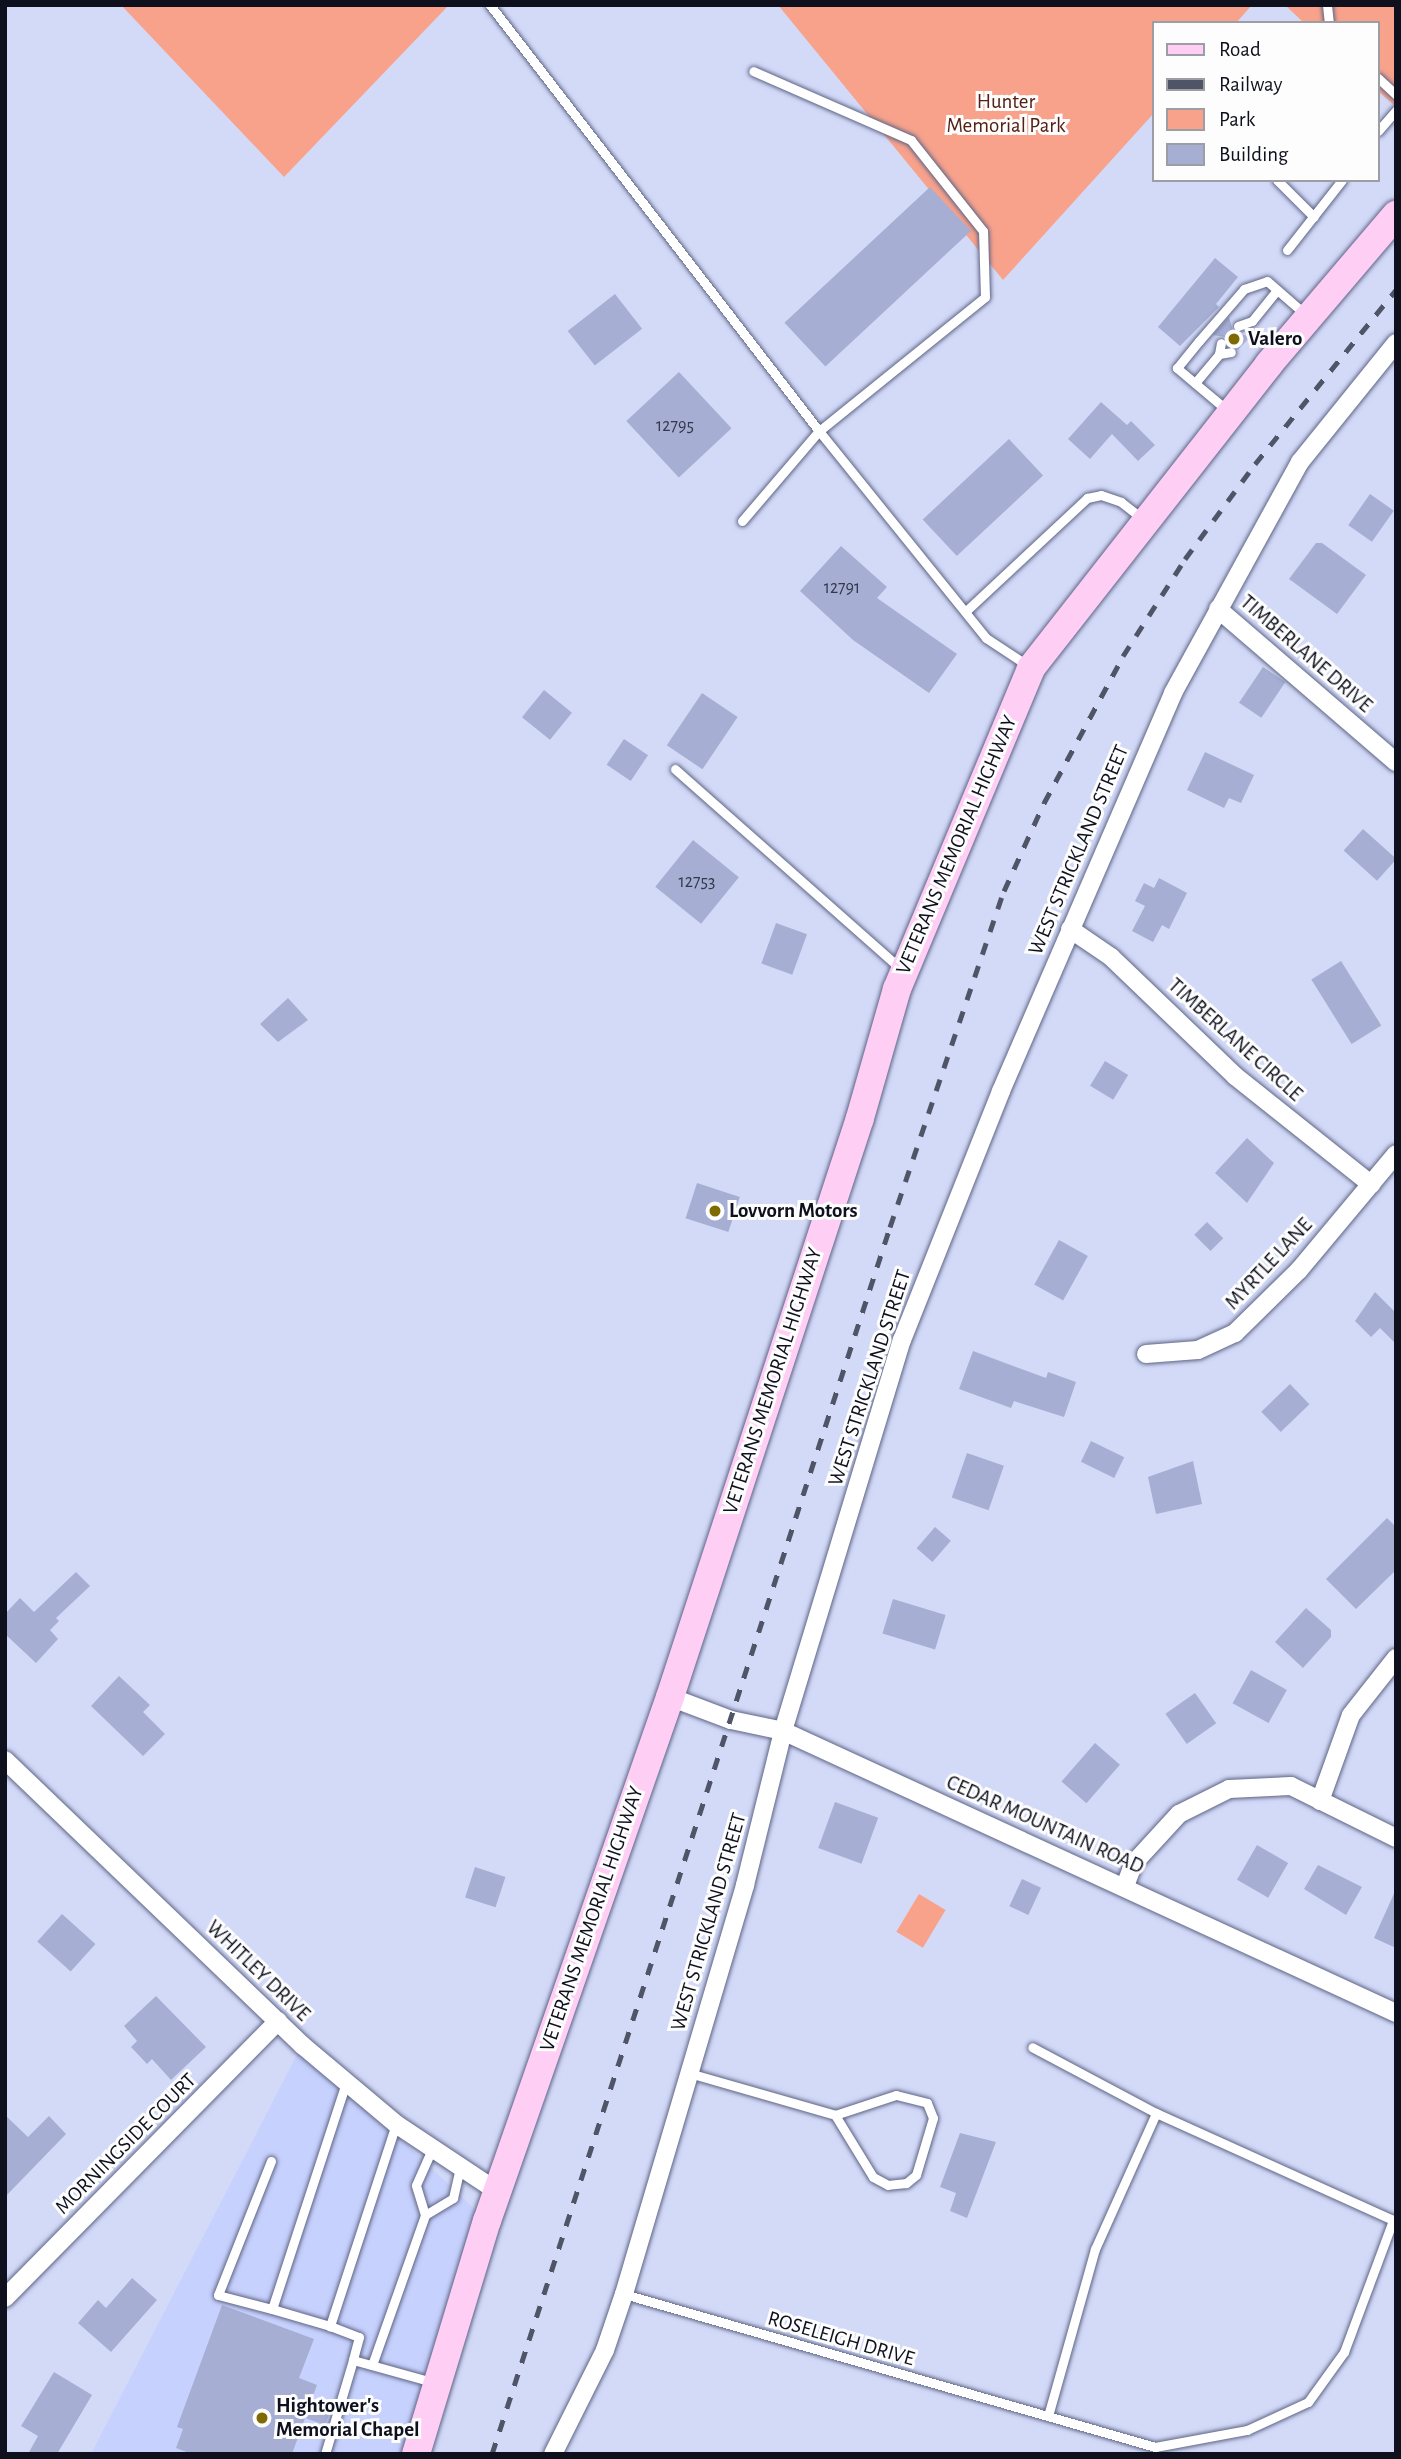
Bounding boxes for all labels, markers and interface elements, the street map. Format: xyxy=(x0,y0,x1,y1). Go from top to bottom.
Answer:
legend xyxy=(1152,21,1380,182)
text: Road xyxy=(1219,39,1261,60)
text: Railway xyxy=(1219,74,1282,95)
park label: Hunter Memorial Park xyxy=(946,89,1066,139)
text: Park xyxy=(1219,109,1255,130)
text: Building xyxy=(1219,144,1288,165)
place label: Valero xyxy=(1248,326,1302,352)
marker: Valero xyxy=(1226,331,1242,347)
house number: 12795 xyxy=(656,415,694,437)
house number: 12791 xyxy=(824,577,860,599)
street label: TIMBERLANE DRIVE xyxy=(1235,590,1377,718)
street label: VETERANS MEMORIAL HIGHWAY xyxy=(891,712,1023,978)
street label: WEST STRICKLAND STREET xyxy=(1023,741,1135,959)
house number: 12753 xyxy=(679,871,715,893)
street label: TIMBERLANE CIRCLE xyxy=(1163,973,1307,1107)
place label: Lovvorn Motors xyxy=(729,1198,858,1224)
marker: Lovvorn Motors xyxy=(707,1203,723,1219)
street label: MYRTLE LANE xyxy=(1220,1213,1318,1315)
street label: VETERANS MEMORIAL HIGHWAY xyxy=(718,1245,828,1517)
street label: WEST STRICKLAND STREET xyxy=(823,1267,917,1489)
street label: CEDAR MOUNTAIN ROAD xyxy=(942,1770,1148,1880)
street label: VETERANS MEMORIAL HIGHWAY xyxy=(535,1783,649,2055)
street label: WEST STRICKLAND STREET xyxy=(666,1810,752,2034)
street label: WHITLEY DRIVE xyxy=(201,1915,315,2027)
street label: MORNINGSIDE COURT xyxy=(50,2068,202,2220)
street label: ROSELEIGH DRIVE xyxy=(765,2306,917,2372)
place label: Hightower's Memorial Chapel xyxy=(276,2393,420,2443)
marker: Hightower's Memorial Chapel xyxy=(254,2410,270,2426)

